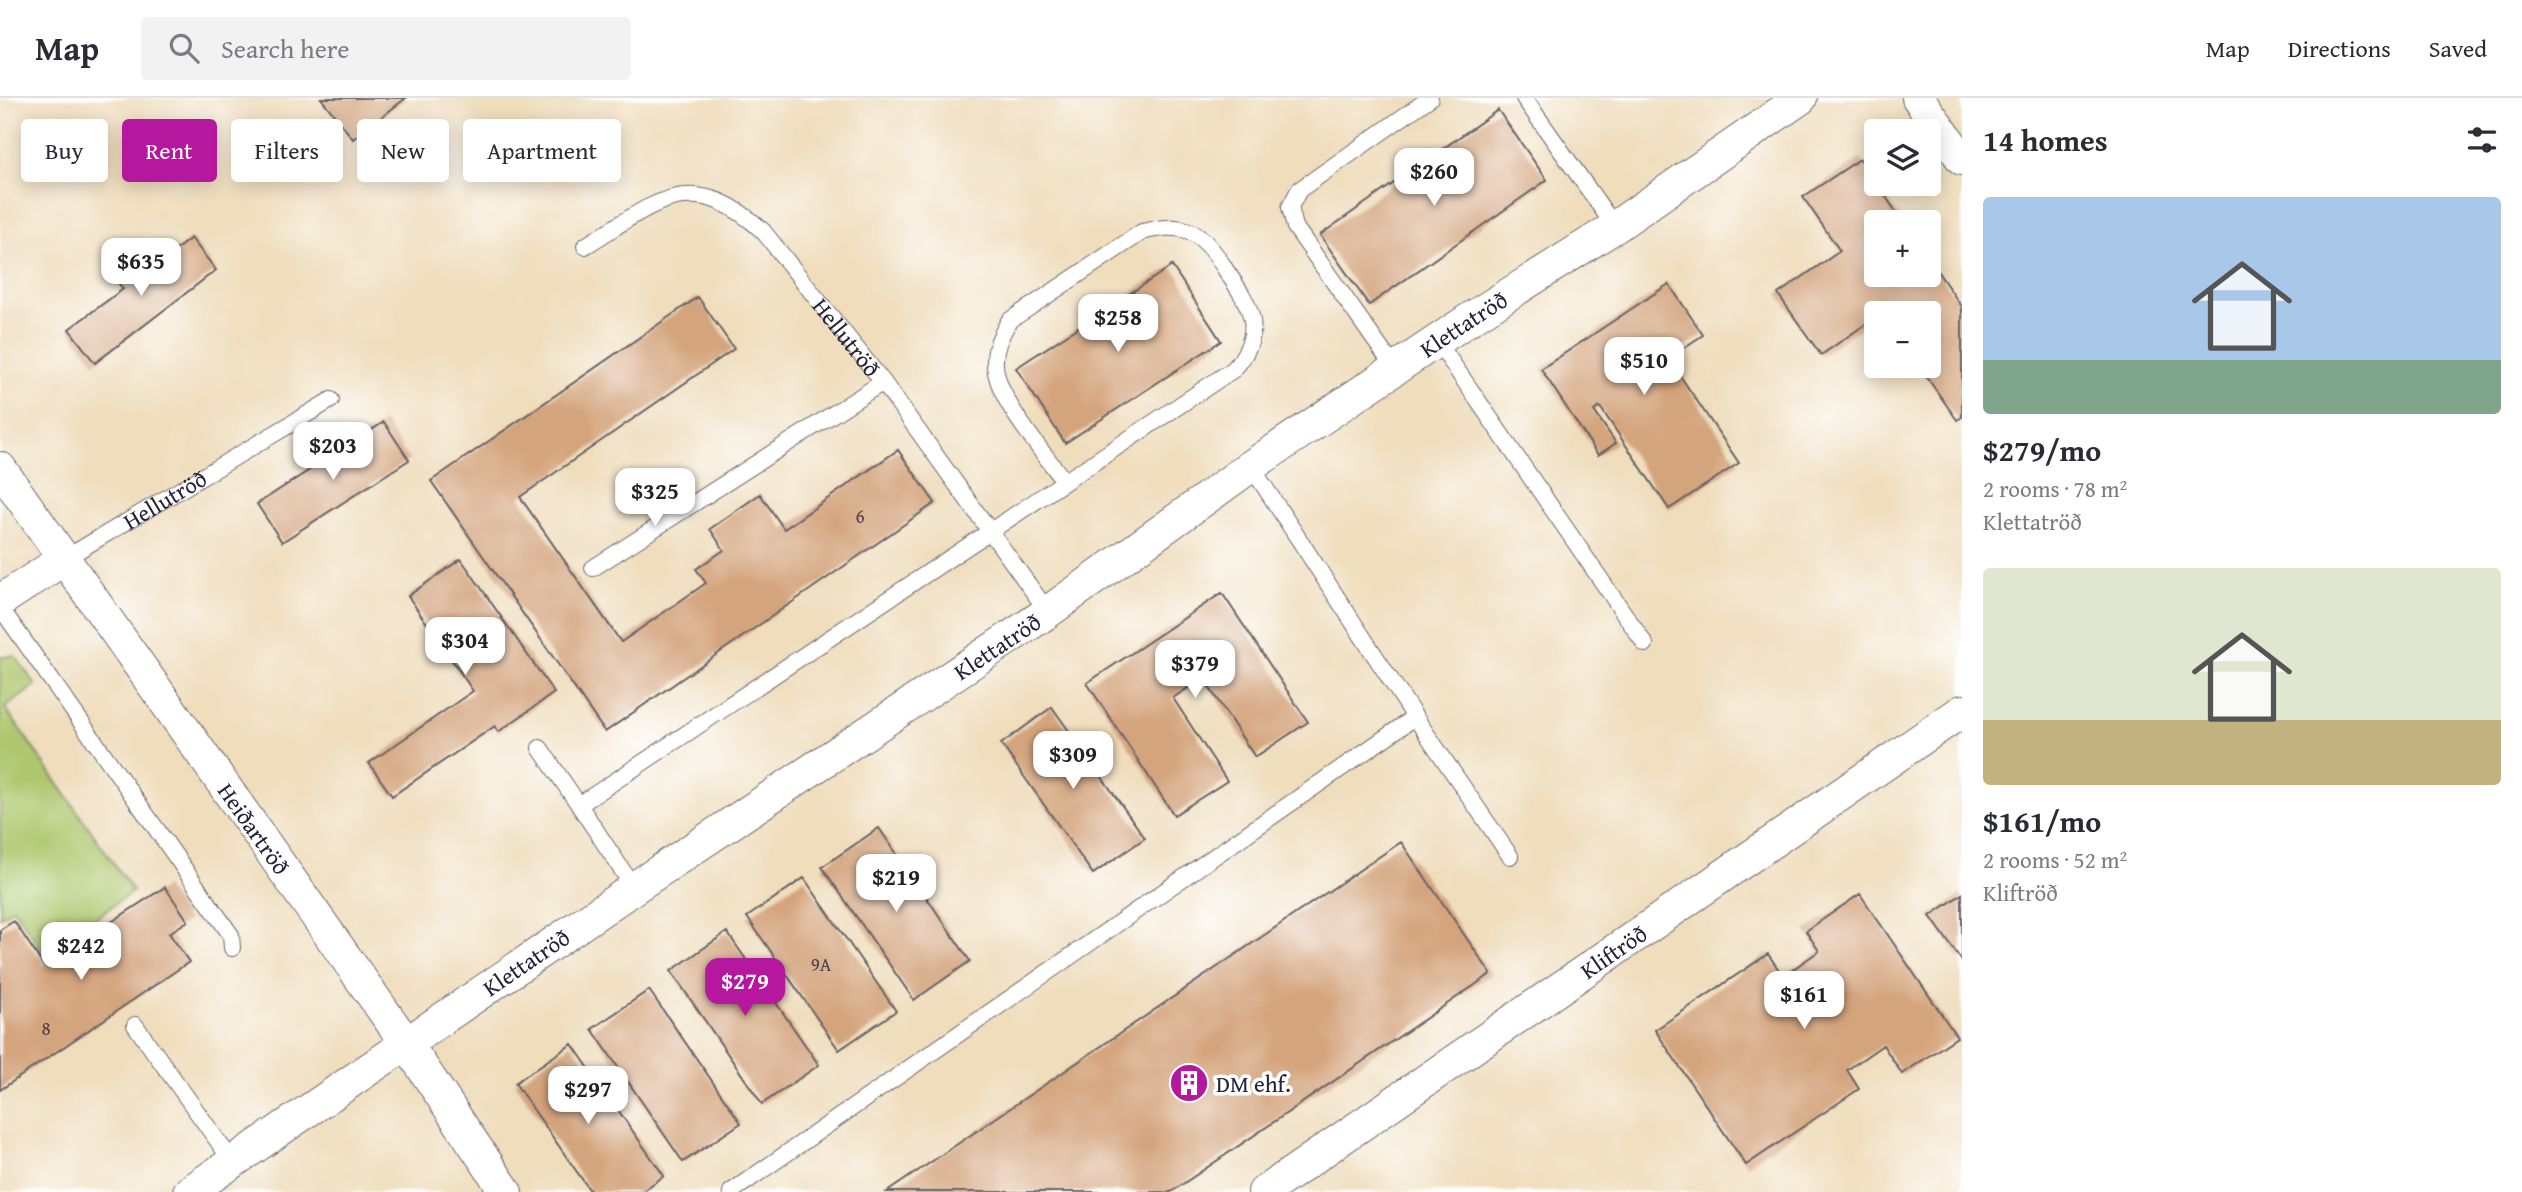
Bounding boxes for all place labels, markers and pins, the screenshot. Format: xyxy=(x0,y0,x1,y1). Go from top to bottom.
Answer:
pin: $260 xyxy=(1393,148,1475,208)
pin: $635 xyxy=(100,238,182,298)
pin: $258 xyxy=(1077,294,1159,354)
pin: $510 xyxy=(1603,338,1685,397)
pin: $203 xyxy=(292,422,374,482)
pin: $325 xyxy=(614,468,696,528)
pin: $304 xyxy=(424,618,506,677)
pin: $379 xyxy=(1154,640,1236,700)
pin: $309 xyxy=(1032,732,1114,791)
pin: $219 xyxy=(855,854,937,914)
pin: $242 xyxy=(40,922,122,982)
pin: $279 xyxy=(704,958,786,1018)
pin: $161 xyxy=(1763,972,1845,1031)
building icon: DM ehf. xyxy=(1168,1062,1210,1104)
pin: $297 xyxy=(547,1066,629,1126)
place label: DM ehf. xyxy=(1216,1067,1291,1100)

